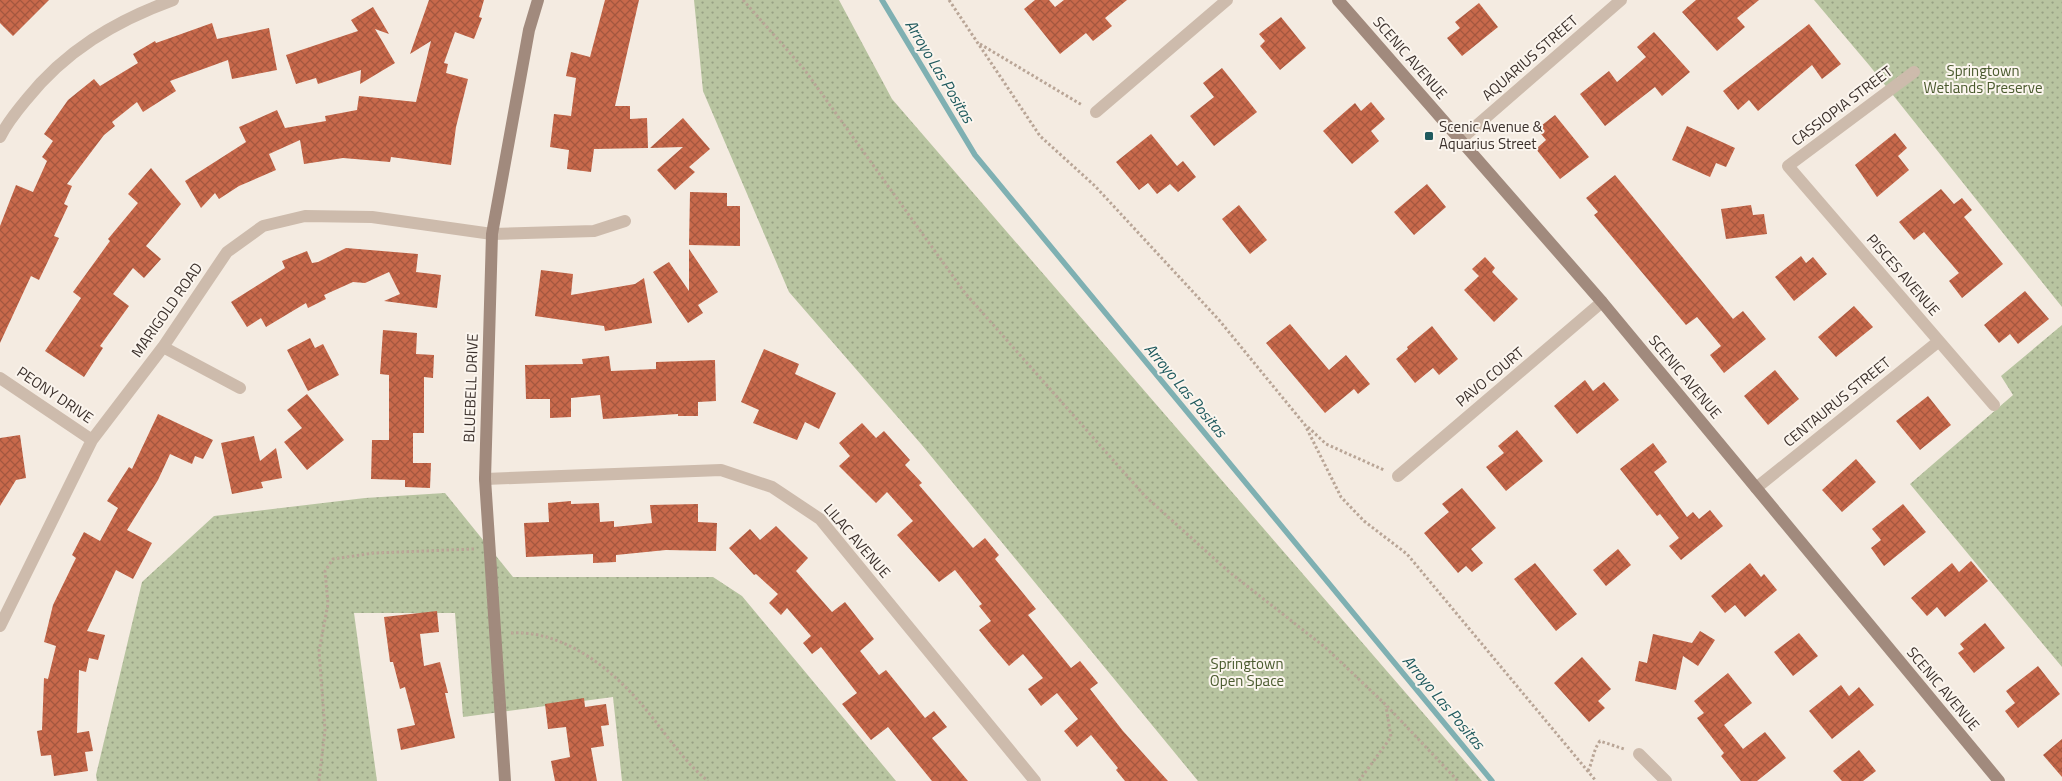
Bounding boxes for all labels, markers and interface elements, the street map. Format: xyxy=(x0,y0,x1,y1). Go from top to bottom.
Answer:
street label: AQUARIUS STREET xyxy=(1476,9,1583,106)
street label: SCENIC AVENUE xyxy=(1368,11,1453,104)
water label: Arroyo Las Positas xyxy=(900,15,981,128)
park label: Springtown Wetlands Preserve xyxy=(1924,59,2042,99)
street label: CASSIOPIA STREET xyxy=(1786,60,1897,151)
place label: Scenic Avenue & Aquarius Street xyxy=(1439,115,1544,155)
marker: Scenic Avenue & Aquarius Street xyxy=(1423,130,1435,142)
street label: PISCES AVENUE xyxy=(1861,229,1946,321)
street label: MARIGOLD ROAD xyxy=(125,258,208,362)
street label: SCENIC AVENUE xyxy=(1643,330,1727,424)
street label: BLUEBELL DRIVE xyxy=(457,333,484,443)
water label: Arroyo Las Positas xyxy=(1139,338,1233,443)
street label: PAVO COURT xyxy=(1450,341,1529,412)
street label: CENTAURUS STREET xyxy=(1778,351,1895,452)
street label: PEONY DRIVE xyxy=(12,360,98,429)
street label: LILAC AVENUE xyxy=(819,498,896,583)
street label: SCENIC AVENUE xyxy=(1901,642,1985,736)
water label: Arroyo Las Positas xyxy=(1397,650,1491,755)
park label: Springtown Open Space xyxy=(1210,652,1284,692)

